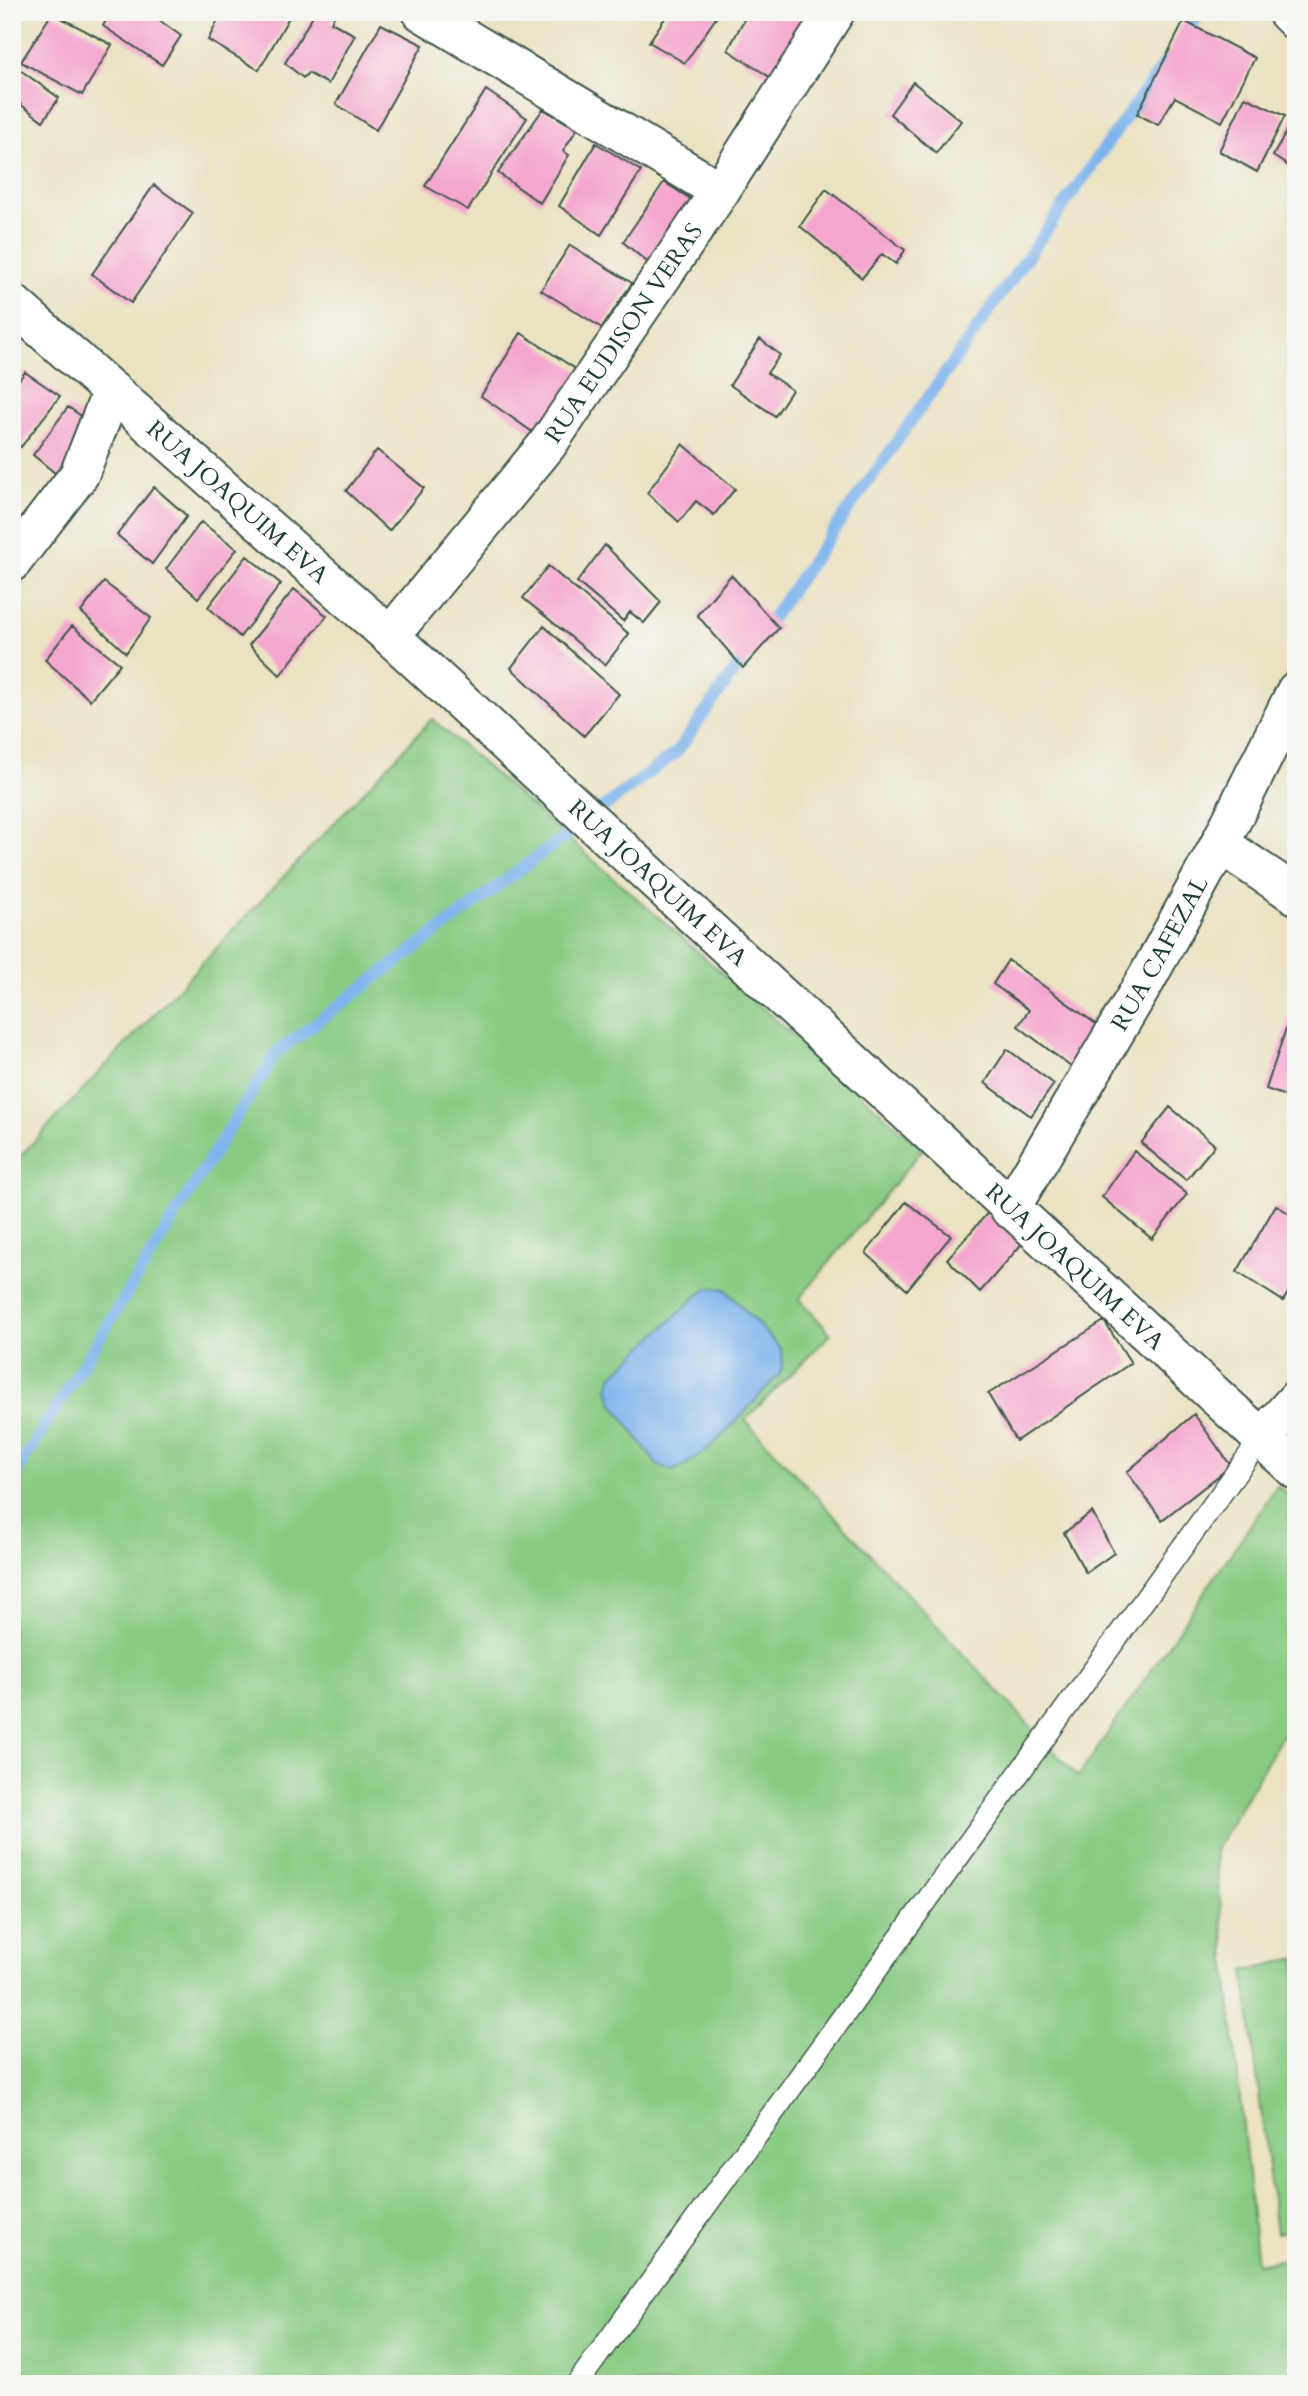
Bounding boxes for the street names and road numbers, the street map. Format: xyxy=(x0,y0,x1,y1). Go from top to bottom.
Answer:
street label: RUA EUDISON VERAS xyxy=(537,216,711,450)
street label: RUA JOAQUIM EVA xyxy=(139,413,336,592)
street label: RUA JOAQUIM EVA xyxy=(561,792,755,975)
street label: RUA CAFEZAL xyxy=(1103,870,1217,1037)
street label: RUA JOAQUIM EVA xyxy=(978,1176,1172,1359)

